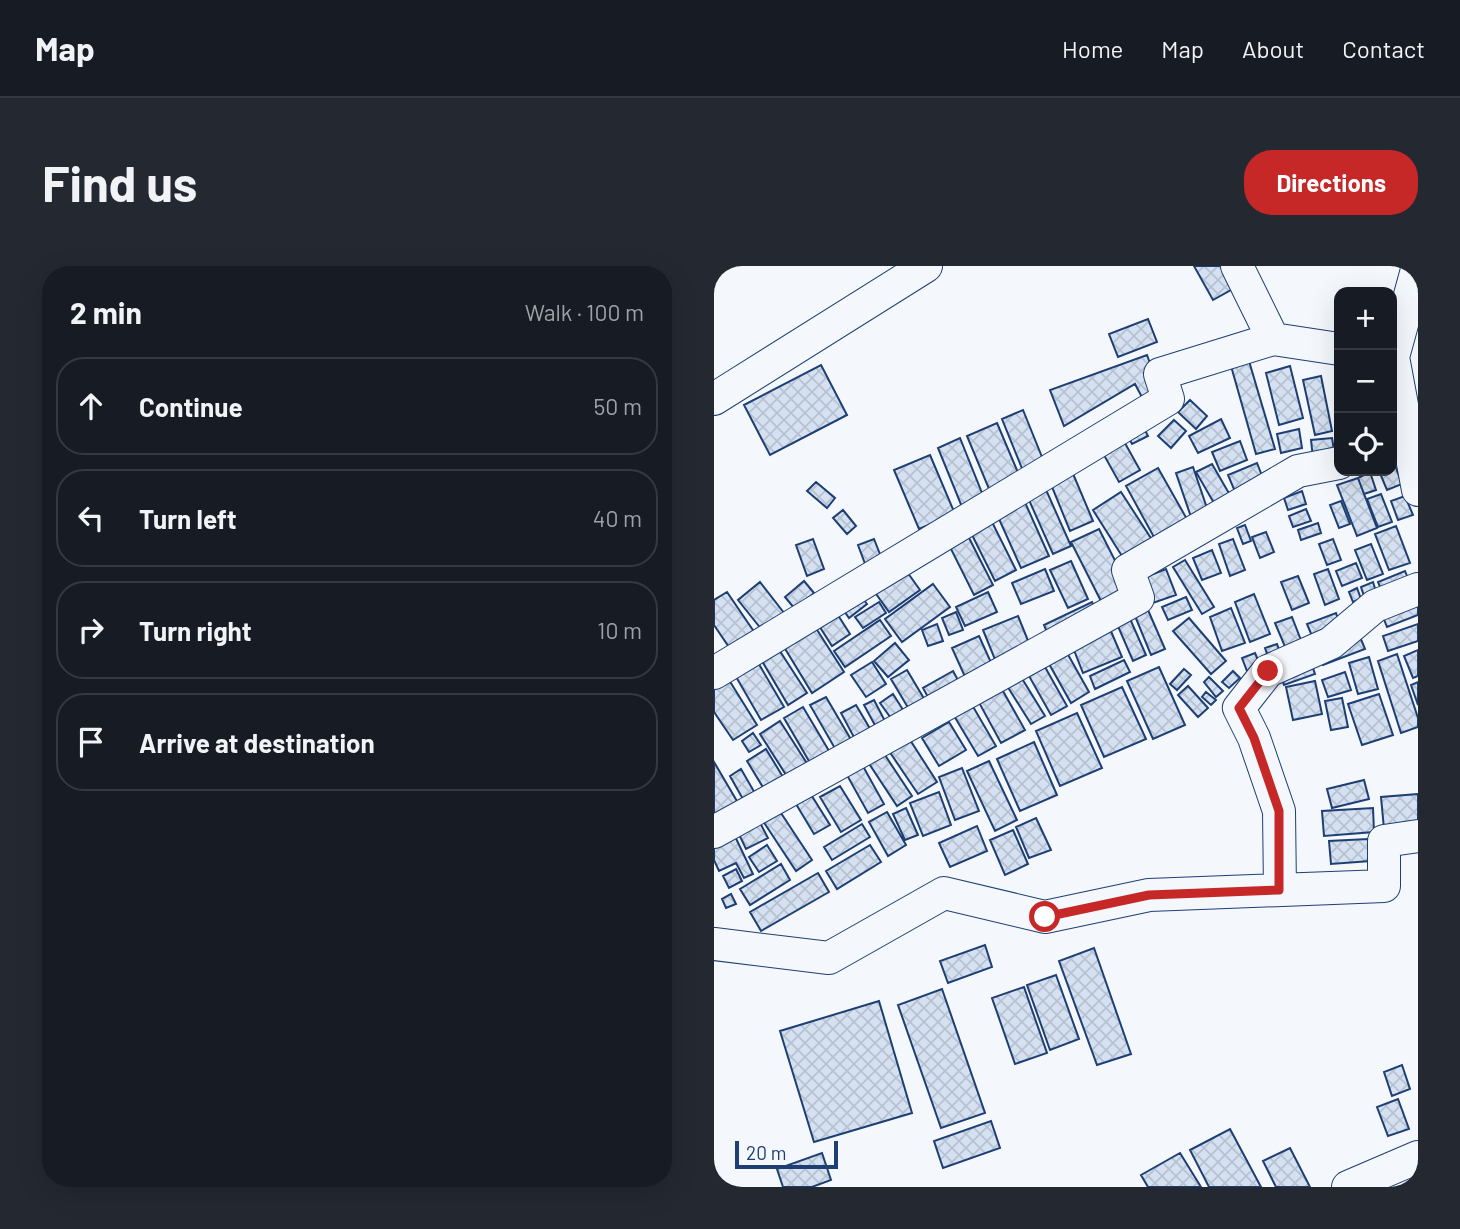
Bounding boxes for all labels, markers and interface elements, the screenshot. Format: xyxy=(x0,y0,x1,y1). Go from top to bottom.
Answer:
text: Map xyxy=(35,28,95,68)
text: Home xyxy=(1062,34,1123,63)
text: Map xyxy=(1161,34,1204,63)
text: About xyxy=(1242,34,1304,63)
text: Contact xyxy=(1342,34,1425,63)
button: Directions xyxy=(1244,150,1418,215)
text: Find us xyxy=(42,153,197,212)
map controls xyxy=(1334,287,1397,476)
button: + xyxy=(1334,287,1397,350)
text: 2 min xyxy=(70,294,142,330)
text: Walk · 100 m xyxy=(525,298,644,326)
button: − xyxy=(1334,350,1397,413)
icon: ahead xyxy=(72,387,110,425)
text: Continue xyxy=(139,391,243,422)
text: 50 m xyxy=(594,392,642,420)
button: locate xyxy=(1334,413,1397,476)
icon: left xyxy=(72,499,110,537)
text: Turn left xyxy=(139,503,237,534)
text: 40 m xyxy=(593,504,642,532)
icon: right xyxy=(72,611,110,649)
text: Turn right xyxy=(139,615,252,646)
text: 10 m xyxy=(597,616,642,644)
route end xyxy=(1252,655,1283,686)
icon: arrive xyxy=(72,723,110,761)
text: Arrive at destination xyxy=(139,727,375,758)
route start xyxy=(1029,901,1060,932)
scale bar xyxy=(735,1138,838,1170)
text: 20 m xyxy=(746,1141,786,1164)

